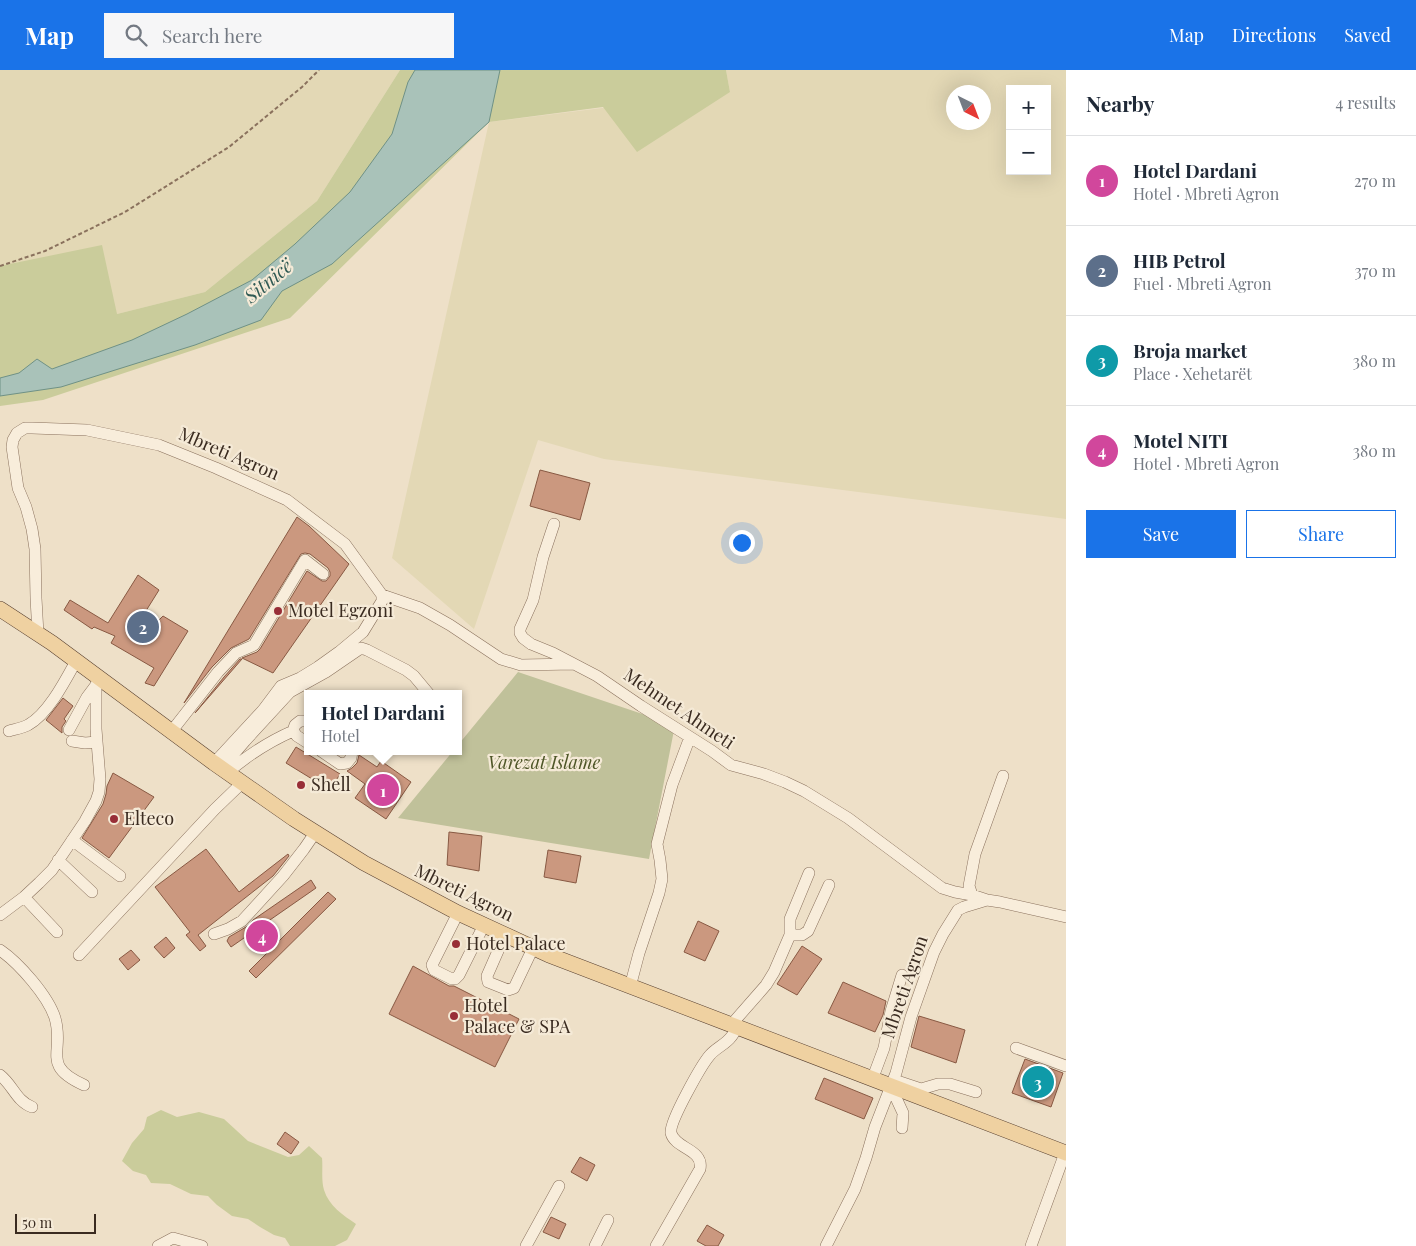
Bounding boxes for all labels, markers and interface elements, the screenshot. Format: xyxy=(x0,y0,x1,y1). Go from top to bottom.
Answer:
search box xyxy=(104,13,454,58)
text: Map xyxy=(25,19,74,51)
icon: search xyxy=(122,21,150,49)
text: Search here xyxy=(162,22,262,48)
text: Map xyxy=(1169,23,1204,47)
text: Directions xyxy=(1232,23,1316,47)
text: Saved xyxy=(1344,23,1391,47)
north arrow xyxy=(946,85,991,130)
map controls xyxy=(1006,85,1051,175)
button: + xyxy=(1006,85,1051,130)
text: Nearby xyxy=(1086,89,1155,117)
text: 4 results xyxy=(1335,92,1396,113)
button: − xyxy=(1006,130,1051,175)
text: Hotel Dardani xyxy=(1133,157,1257,183)
text: 1 xyxy=(1099,170,1105,191)
text: 270 m xyxy=(1354,170,1396,191)
text: Hotel · Mbreti Agron xyxy=(1133,183,1279,204)
text: HIB Petrol xyxy=(1133,247,1226,273)
water label: Sitnicë xyxy=(237,251,298,309)
text: 2 xyxy=(1098,260,1106,281)
text: 370 m xyxy=(1354,260,1396,281)
text: Fuel · Mbreti Agron xyxy=(1133,273,1272,294)
text: Broja market xyxy=(1133,337,1247,363)
text: 3 xyxy=(1098,350,1106,371)
text: 380 m xyxy=(1353,350,1396,371)
text: Place · Xehetarët xyxy=(1133,363,1252,384)
street label: Mbreti Agron xyxy=(175,421,284,485)
text: Motel NITI xyxy=(1133,427,1228,453)
text: 4 xyxy=(1098,440,1106,461)
text: 380 m xyxy=(1353,440,1396,461)
text: Hotel · Mbreti Agron xyxy=(1133,453,1279,474)
button: Save xyxy=(1086,510,1236,558)
button: Share xyxy=(1246,510,1396,558)
your location xyxy=(729,530,755,556)
place label: Motel Egzoni xyxy=(288,598,393,622)
marker: Motel Egzoni xyxy=(272,605,284,617)
pin: 2 xyxy=(127,608,159,646)
street label: Mehmet Ahmeti xyxy=(619,662,740,754)
popup xyxy=(304,690,462,755)
text: Hotel Dardani xyxy=(321,699,445,725)
text: Hotel xyxy=(321,725,360,746)
park label: Varezat Islame xyxy=(488,750,601,774)
pin: 1 xyxy=(367,771,399,809)
place label: Shell xyxy=(311,772,351,796)
marker: Shell xyxy=(295,779,307,791)
place label: Elteco xyxy=(124,806,174,830)
marker: Elteco xyxy=(108,813,120,825)
street label: Mbreti Agron xyxy=(411,858,518,926)
pin: 4 xyxy=(246,917,278,955)
place label: Hotel Palace xyxy=(466,931,566,955)
street label: Mbreti Agron xyxy=(875,932,933,1041)
marker: Hotel Palace xyxy=(450,938,462,950)
place label: Hotel Palace & SPA xyxy=(464,993,571,1038)
marker: Hotel Palace & SPA xyxy=(448,1010,460,1022)
pin: 3 xyxy=(1022,1063,1054,1101)
scale bar xyxy=(15,1211,96,1234)
text: 50 m xyxy=(22,1213,52,1232)

